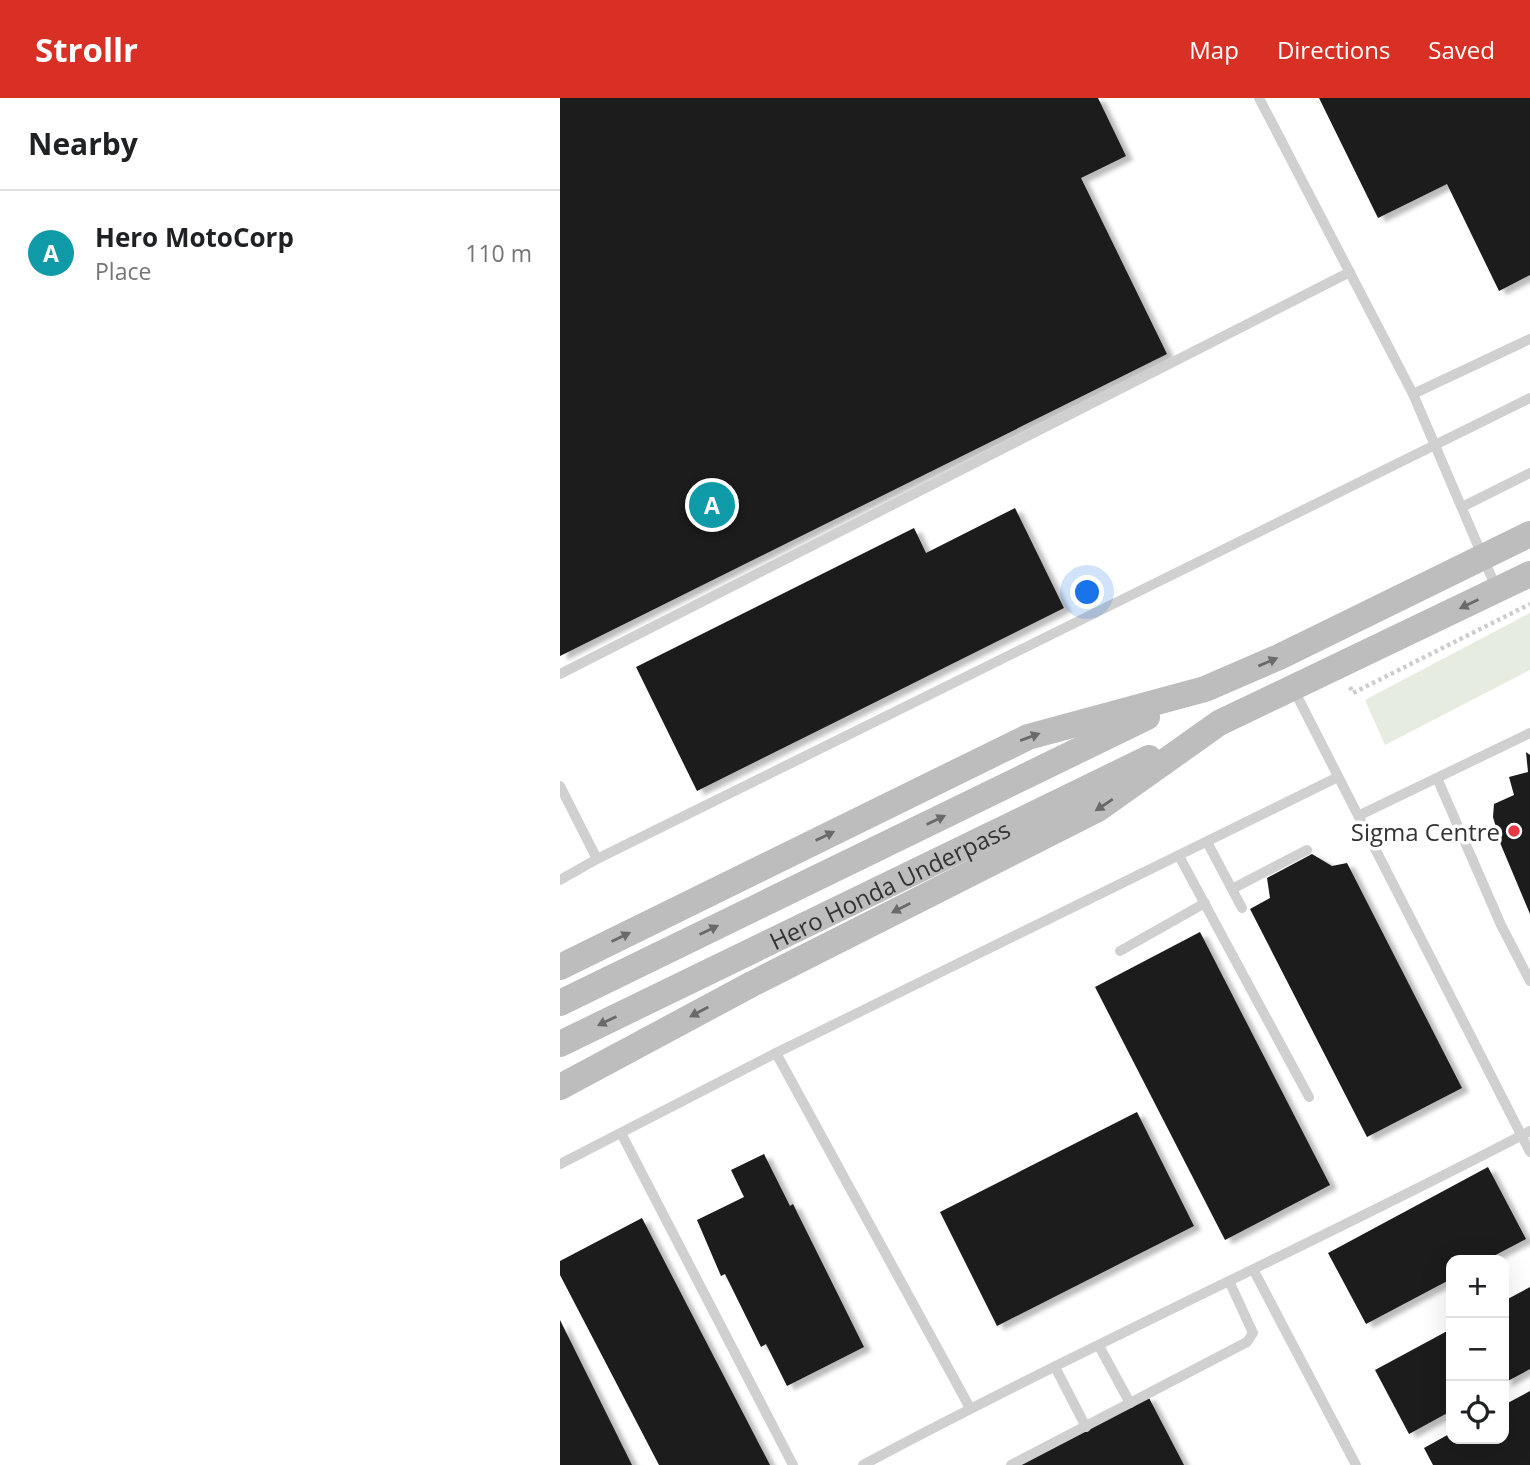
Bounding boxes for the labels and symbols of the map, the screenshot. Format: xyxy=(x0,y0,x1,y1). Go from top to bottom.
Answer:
pin: A xyxy=(689,479,735,531)
your location xyxy=(1070,575,1104,609)
one-way arrow xyxy=(1459,598,1479,609)
one-way arrow xyxy=(1258,656,1279,667)
one-way arrow xyxy=(1020,731,1041,742)
one-way arrow xyxy=(1094,798,1113,811)
street label: Hero Honda Underpass xyxy=(763,812,1015,957)
one-way arrow xyxy=(926,814,946,826)
place label: Sigma Centre xyxy=(1351,815,1500,848)
marker: Sigma Centre xyxy=(1506,823,1522,839)
one-way arrow xyxy=(815,831,835,842)
one-way arrow xyxy=(891,903,911,914)
one-way arrow xyxy=(699,925,719,936)
one-way arrow xyxy=(611,931,631,942)
one-way arrow xyxy=(689,1006,709,1018)
one-way arrow xyxy=(597,1016,618,1027)

